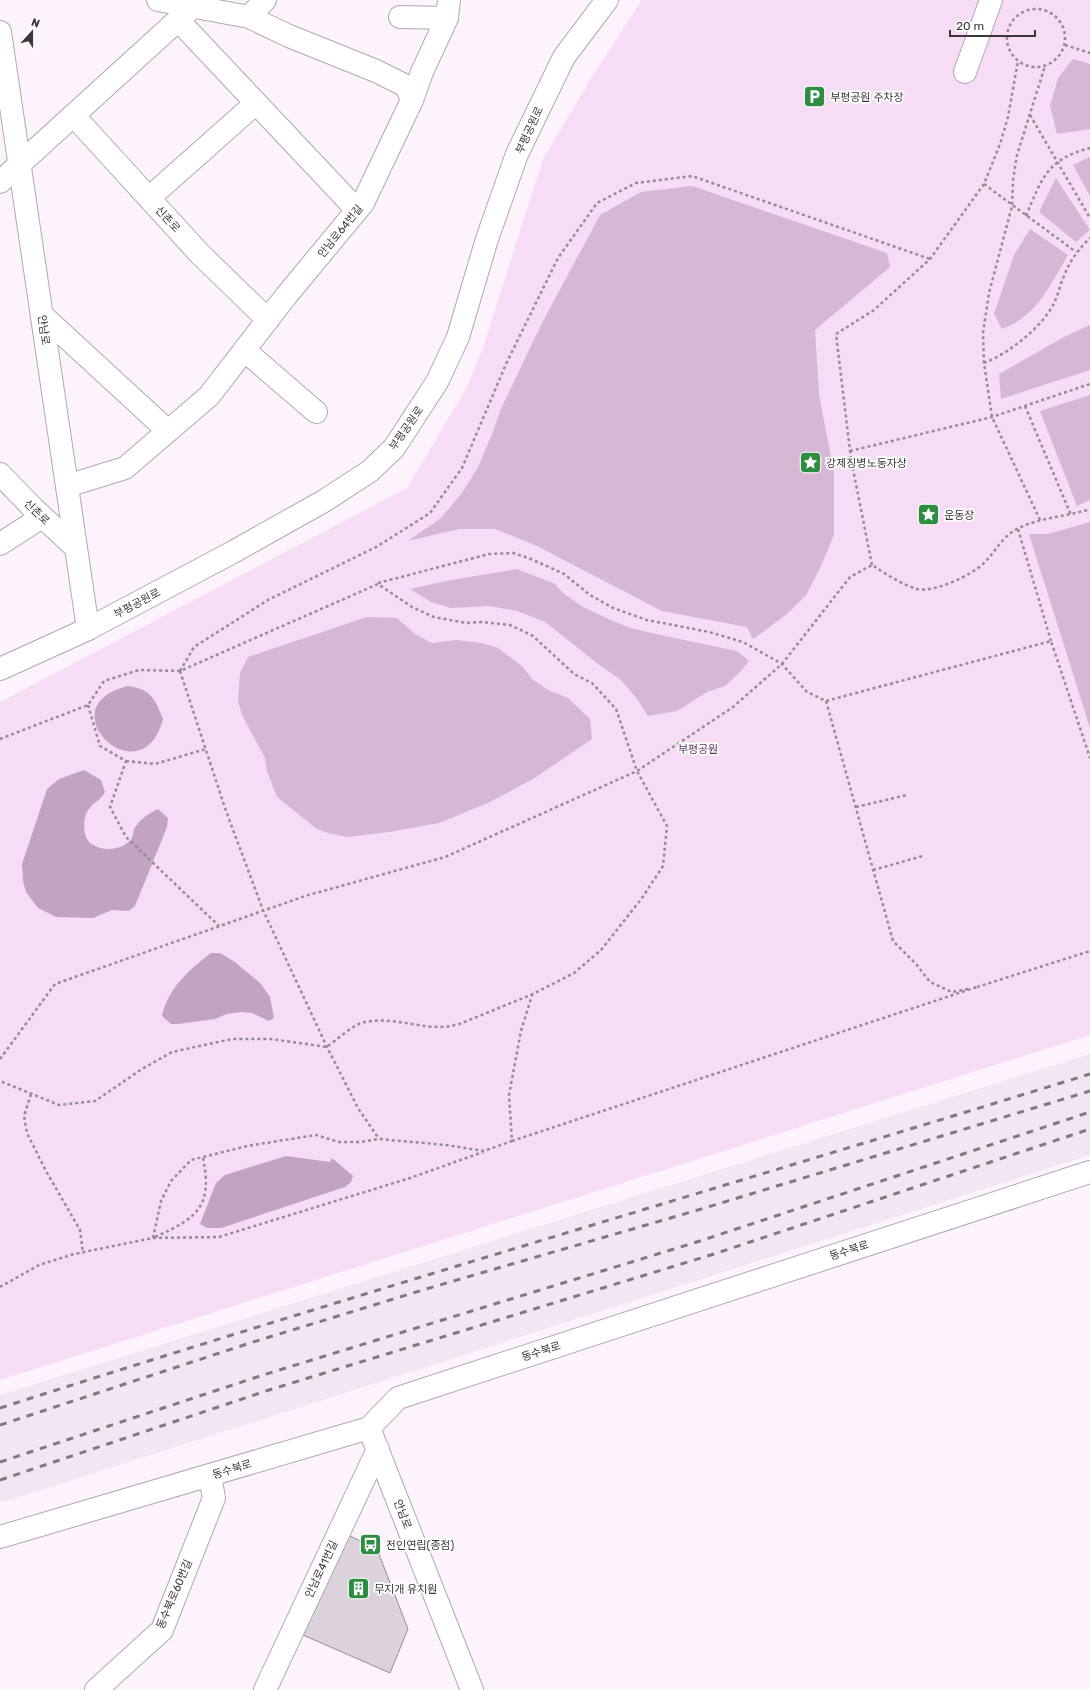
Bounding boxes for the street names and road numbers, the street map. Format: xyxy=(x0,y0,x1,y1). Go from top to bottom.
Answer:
street label: 부평공원로 xyxy=(513,105,546,156)
street label: 안남로64번길 xyxy=(315,202,366,260)
street label: 신촌로 xyxy=(153,204,183,235)
street label: 안남로 xyxy=(35,314,52,346)
street label: 부평공원로 xyxy=(387,404,426,453)
street label: 신촌로 xyxy=(21,497,52,528)
street label: 부평공원로 xyxy=(112,586,163,621)
street label: 동수북로 xyxy=(828,1238,870,1263)
street label: 동수북로 xyxy=(520,1339,562,1364)
street label: 동수북로 xyxy=(211,1457,253,1482)
street label: 안남로 xyxy=(391,1498,414,1531)
street label: 안남로41번길 xyxy=(302,1538,340,1600)
street label: 동수북로60번길 xyxy=(154,1557,195,1631)

